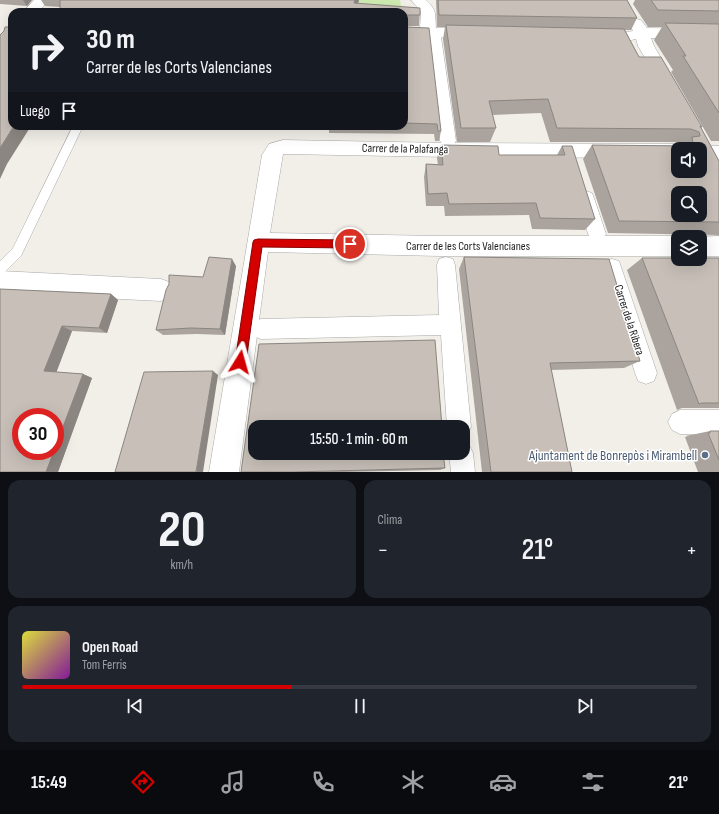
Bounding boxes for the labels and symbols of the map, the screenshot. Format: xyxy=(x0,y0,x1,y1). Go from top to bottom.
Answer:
street label: Carrer de la Palafanga xyxy=(362,141,449,157)
pin xyxy=(333,227,367,261)
street label: Carrer de les Corts Valencianes xyxy=(406,239,530,254)
street label: Carrer de la Ribera xyxy=(611,283,648,357)
position arrow xyxy=(219,341,261,383)
speed limit sign: 30 xyxy=(12,408,64,460)
place label: Ajuntament de Bonrepòs i Mirambell xyxy=(528,447,697,464)
marker: Ajuntament de Bonrepòs i Mirambell xyxy=(700,450,710,460)

